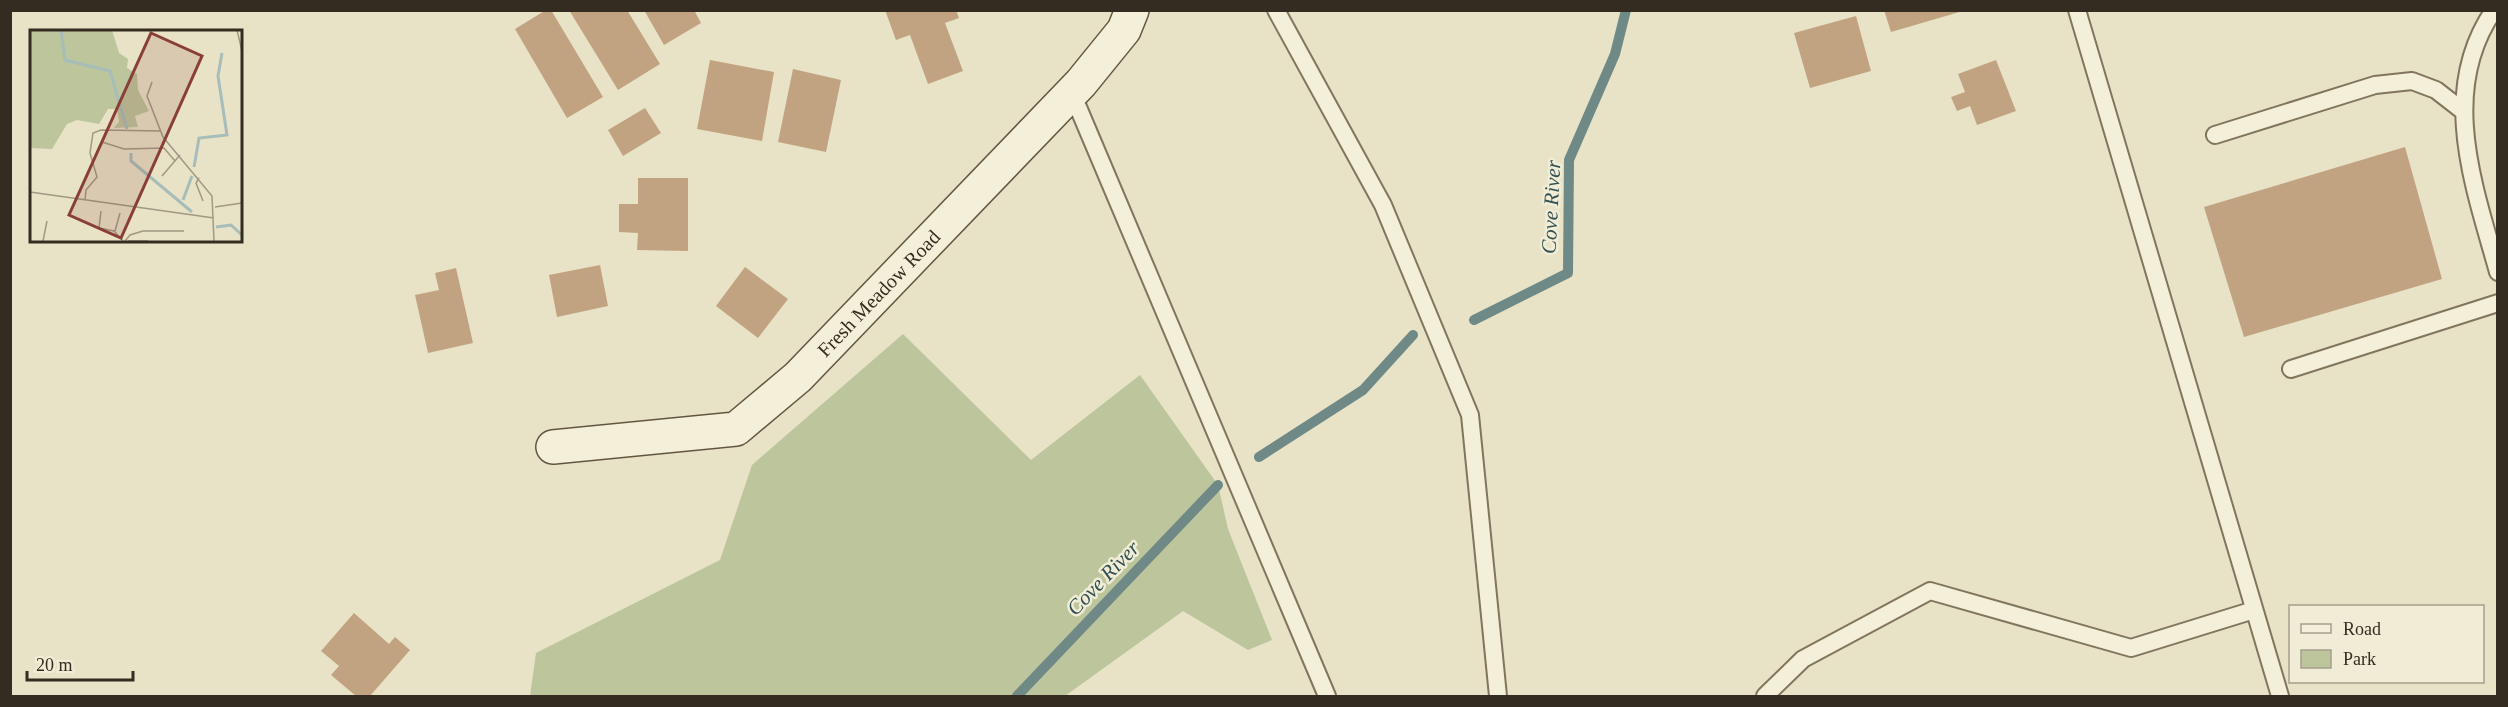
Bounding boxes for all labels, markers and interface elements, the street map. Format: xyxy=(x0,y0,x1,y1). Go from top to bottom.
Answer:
inset map xyxy=(30,30,242,242)
water label: Cove River xyxy=(1537,159,1565,255)
street label: Fresh Meadow Road xyxy=(813,226,944,361)
water label: Cove River xyxy=(1062,535,1145,620)
legend xyxy=(2289,605,2484,683)
text: Road xyxy=(2343,619,2381,639)
scale bar xyxy=(27,644,134,682)
text: Park xyxy=(2343,649,2376,669)
text: 20 m xyxy=(36,655,73,675)

